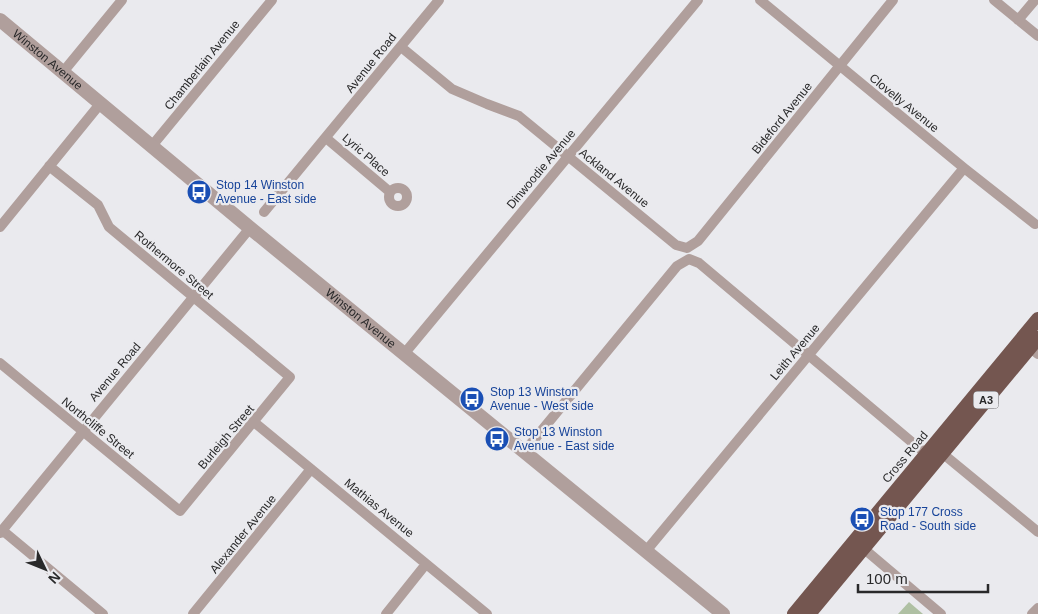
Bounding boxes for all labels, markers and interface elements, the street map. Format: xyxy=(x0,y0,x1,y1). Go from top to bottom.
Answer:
street label: Chamberlain Avenue xyxy=(162,17,243,113)
street label: Winston Avenue xyxy=(10,27,86,93)
street label: Avenue Road xyxy=(343,30,399,96)
street label: Clovelly Avenue xyxy=(866,71,942,135)
street label: Bideford Avenue xyxy=(749,79,815,157)
street label: Dinwoodie Avenue xyxy=(504,126,578,211)
street label: Lyric Place xyxy=(339,131,393,180)
street label: Ackland Avenue xyxy=(576,146,652,211)
place label: Stop 14 Winston Avenue - East side xyxy=(216,178,317,206)
bus stop icon: Stop 14 Winston Avenue - East side xyxy=(186,179,212,205)
street label: Rothermore Street xyxy=(132,228,217,303)
street label: Winston Avenue xyxy=(323,285,399,351)
street label: Leith Avenue xyxy=(767,321,823,383)
street label: Avenue Road xyxy=(86,340,144,404)
place label: Stop 13 Winston Avenue - West side xyxy=(490,385,594,413)
bus stop icon: Stop 13 Winston Avenue - West side xyxy=(459,386,485,412)
road number: A3 xyxy=(974,392,998,408)
street label: Northcliffe Street xyxy=(59,395,138,462)
street label: Burleigh Street xyxy=(195,402,257,472)
place label: Stop 13 Winston Avenue - East side xyxy=(514,425,615,453)
bus stop icon: Stop 13 Winston Avenue - East side xyxy=(484,426,510,452)
street label: Cross Road xyxy=(879,428,931,486)
street label: Mathias Avenue xyxy=(341,476,417,540)
street label: Alexander Avenue xyxy=(207,492,279,576)
place label: Stop 177 Cross Road - South side xyxy=(880,505,976,533)
bus stop icon: Stop 177 Cross Road - South side xyxy=(849,506,875,532)
north arrow xyxy=(20,544,70,594)
scale bar xyxy=(858,562,988,594)
text: N xyxy=(45,569,64,587)
text: 100 m xyxy=(866,570,908,587)

